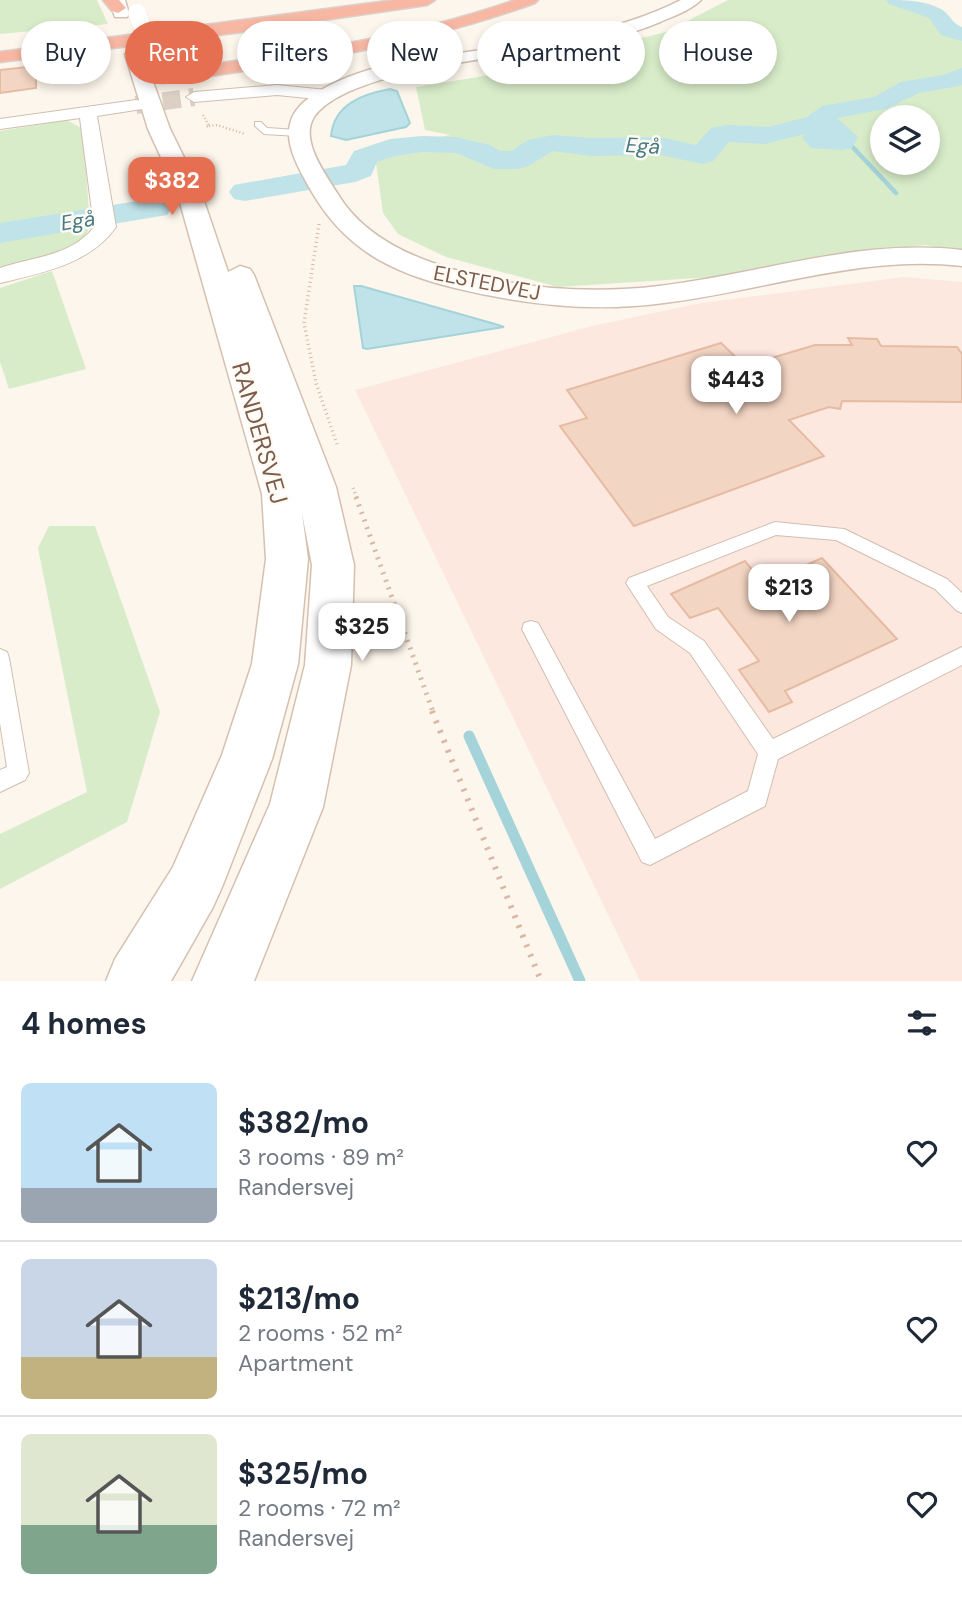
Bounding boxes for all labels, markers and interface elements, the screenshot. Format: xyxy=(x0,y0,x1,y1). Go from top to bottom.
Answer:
chip: Buy xyxy=(21,21,111,84)
chip: Rent xyxy=(125,21,223,84)
chip: Filters xyxy=(237,21,353,84)
chip: New xyxy=(367,21,463,84)
chip: Apartment xyxy=(477,21,645,84)
chip: House xyxy=(659,21,777,84)
map controls xyxy=(870,105,940,175)
button: layers xyxy=(870,105,940,175)
water label: Egå xyxy=(625,131,661,161)
pin: $382 xyxy=(131,158,213,217)
text: $382 xyxy=(144,165,200,195)
water label: Egå xyxy=(59,204,97,238)
street label: ELSTEDVEJ xyxy=(431,259,543,307)
pin: $443 xyxy=(695,356,777,416)
street label: RANDERSVEJ xyxy=(225,358,295,508)
text: $443 xyxy=(707,364,765,394)
pin: $213 xyxy=(748,564,830,624)
text: $213 xyxy=(764,572,814,602)
pin: $325 xyxy=(321,604,403,663)
text: $325 xyxy=(334,611,390,641)
text: 4 homes xyxy=(21,1004,147,1043)
icon: filters xyxy=(903,1004,941,1042)
text: $382/mo xyxy=(238,1103,369,1142)
icon: home xyxy=(77,1111,161,1195)
icon: heart xyxy=(903,1134,941,1172)
text: 3 rooms · 89 m² xyxy=(238,1142,404,1172)
text: Randersvej xyxy=(238,1172,354,1202)
text: $213/mo xyxy=(238,1279,360,1318)
icon: home xyxy=(77,1287,161,1371)
icon: heart xyxy=(903,1310,941,1348)
text: 2 rooms · 52 m² xyxy=(238,1318,403,1348)
text: Apartment xyxy=(238,1348,353,1378)
text: $325/mo xyxy=(238,1454,368,1493)
icon: home xyxy=(77,1462,161,1546)
icon: heart xyxy=(903,1485,941,1523)
text: 2 rooms · 72 m² xyxy=(238,1493,401,1523)
text: Randersvej xyxy=(238,1523,354,1553)

